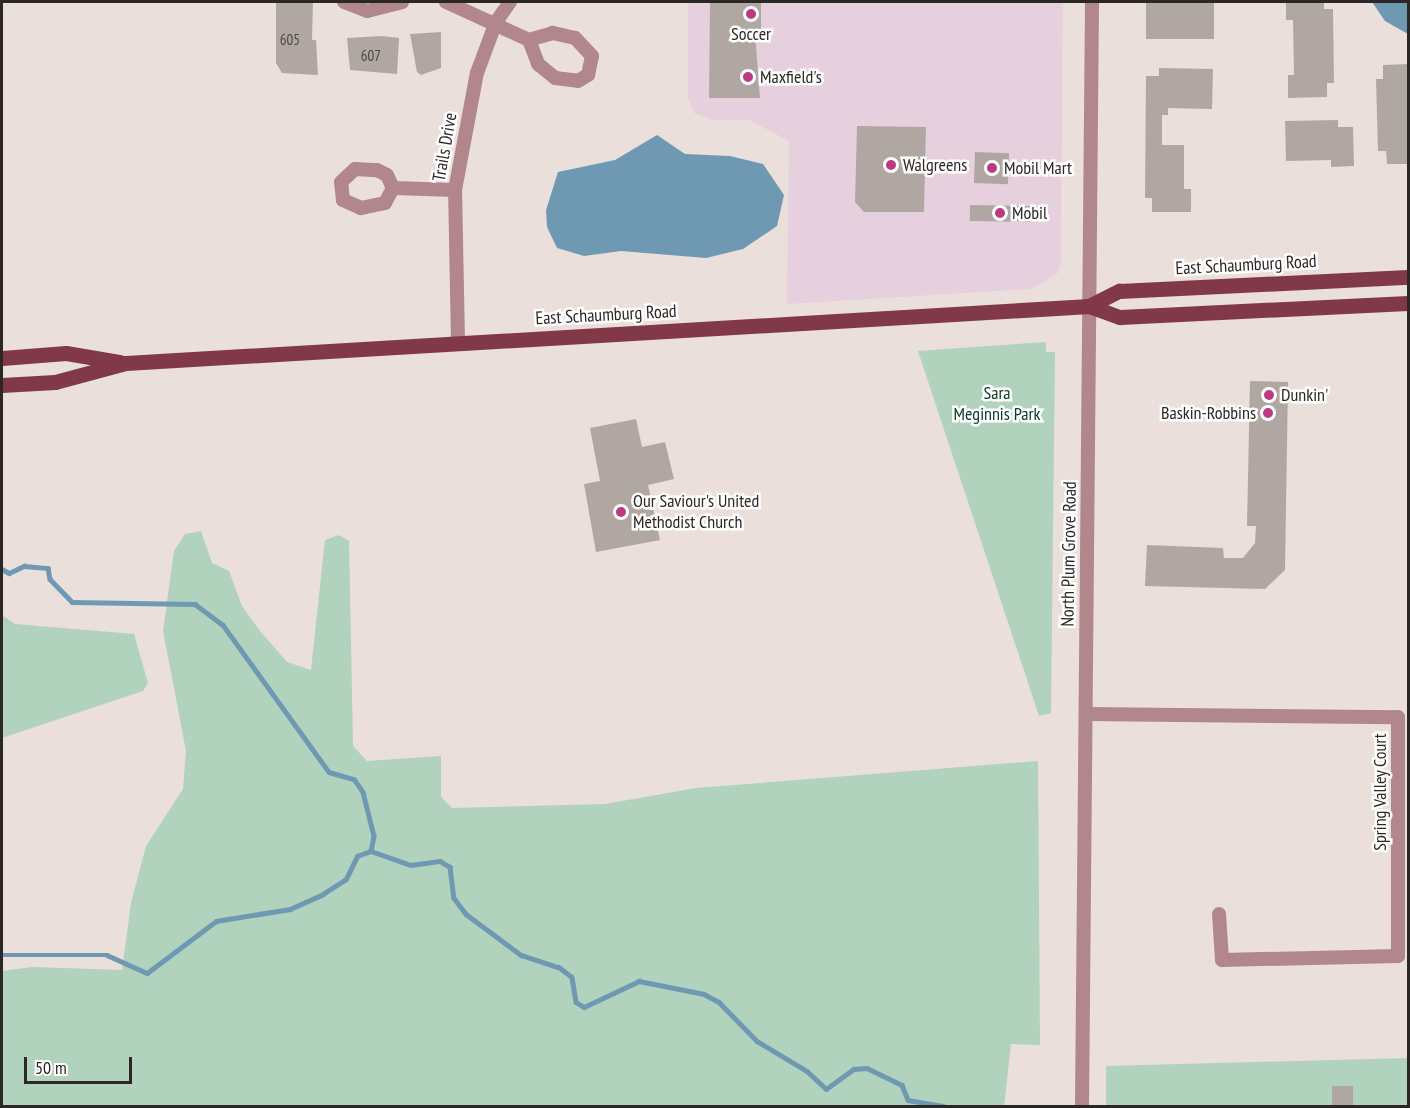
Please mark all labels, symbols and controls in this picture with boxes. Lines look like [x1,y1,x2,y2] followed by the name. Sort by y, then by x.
[744,7,758,21] marker: Soccer
[731,23,771,45] place label: Soccer
[280,31,300,49] house number: 605
[361,47,381,65] house number: 607
[760,66,822,88] place label: Maxfield's
[741,70,755,84] marker: Maxfield's
[428,111,462,183] street label: Trails Drive
[903,154,967,176] place label: Walgreens
[1004,157,1072,179] place label: Mobil Mart
[884,158,898,172] marker: Walgreens
[985,161,999,175] marker: Mobil Mart
[1012,202,1047,224] place label: Mobil
[993,206,1007,220] marker: Mobil
[1175,251,1317,279] street label: East Schaumburg Road
[535,301,677,329] street label: East Schaumburg Road
[954,383,1040,426] park label: Sara Meginnis Park
[1281,384,1328,406] place label: Dunkin'
[1262,388,1276,402] marker: Dunkin'
[1161,402,1256,424] place label: Baskin-Robbins
[1261,406,1275,420] marker: Baskin-Robbins
[1057,481,1081,627] street label: North Plum Grove Road
[633,491,759,534] place label: Our Saviour's United Methodist Church
[614,505,628,519] marker: Our Saviour's United Methodist Church
[1369,733,1391,851] street label: Spring Valley Court
[27,1045,135,1083] scale bar
[35,1056,67,1079] text: 50 m

